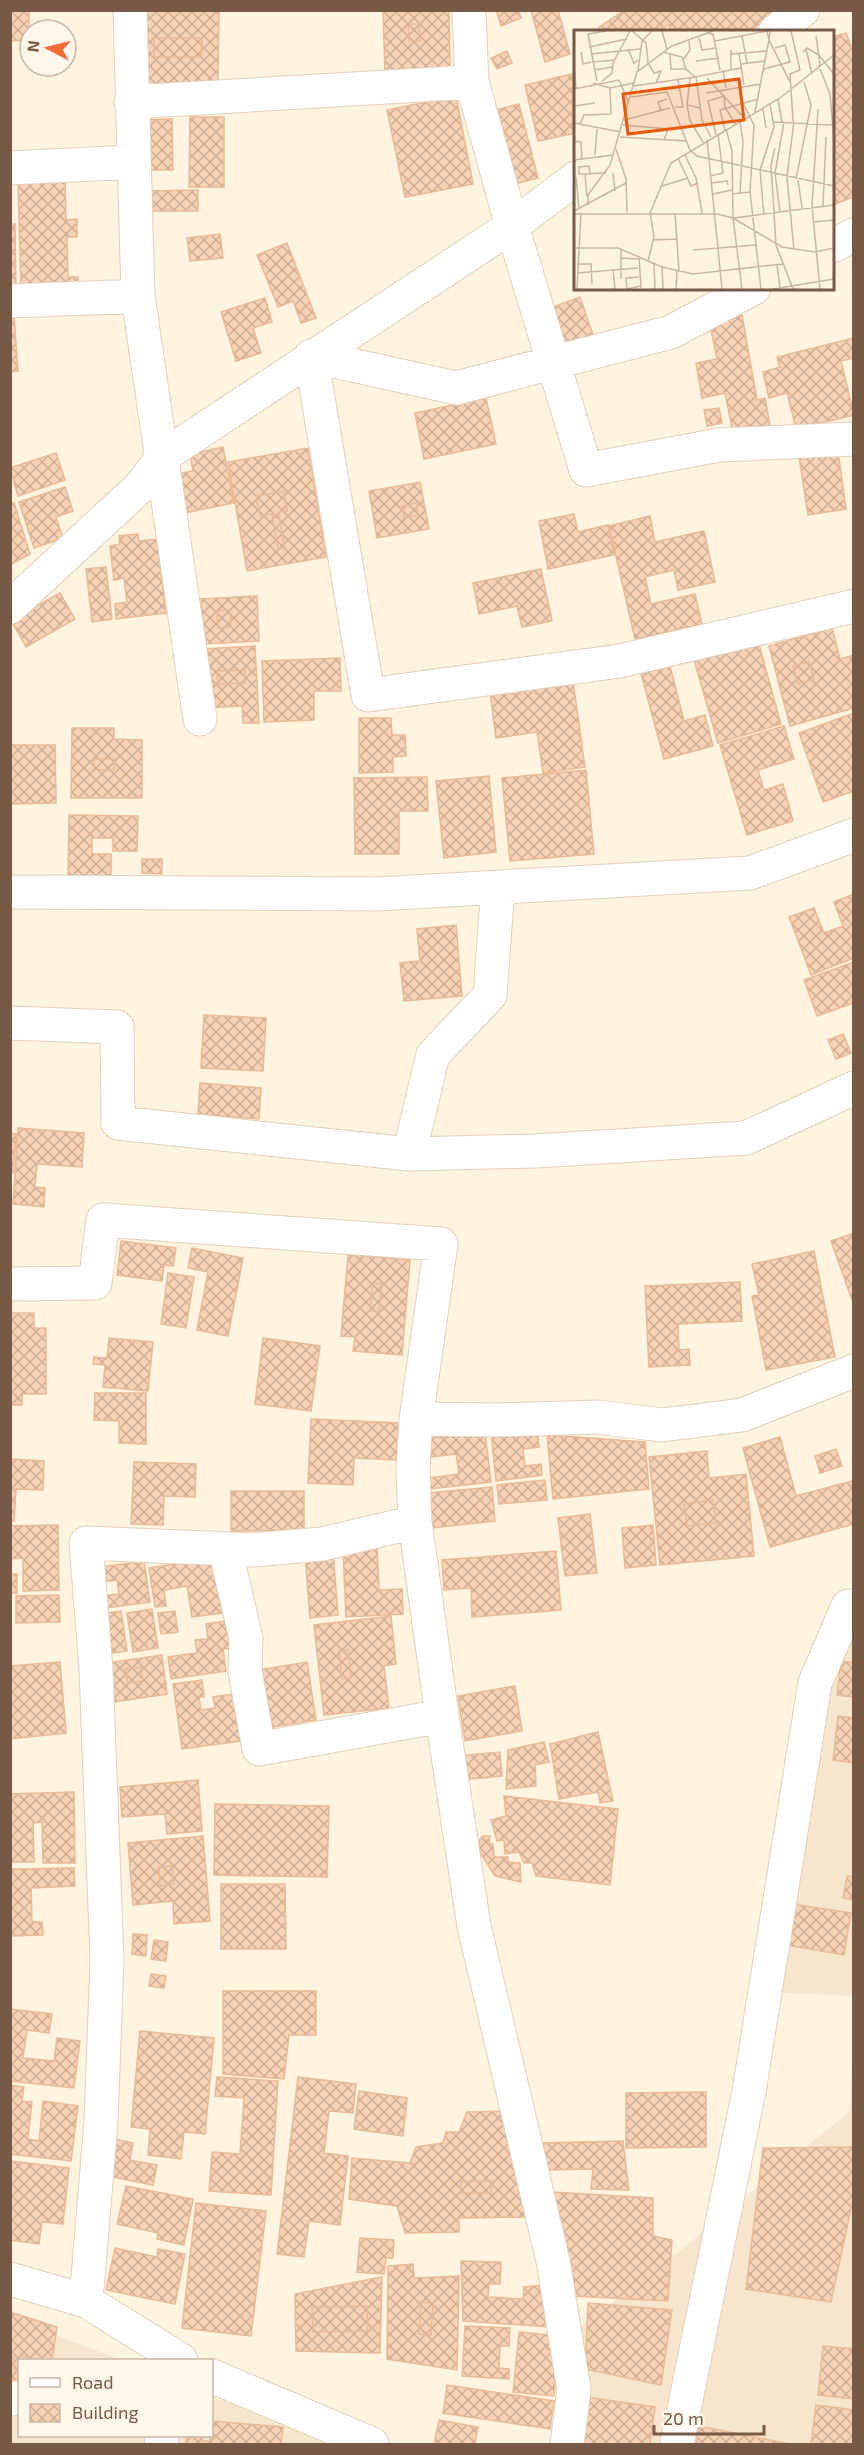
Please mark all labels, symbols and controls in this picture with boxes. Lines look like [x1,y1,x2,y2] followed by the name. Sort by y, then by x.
[18,18,78,78] north arrow
[574,30,834,290] inset map
[22,39,43,53] text: N
[18,2359,213,2437] legend
[72,2371,113,2393] text: Road
[654,2398,764,2436] scale bar
[72,2401,139,2423] text: Building
[663,2407,704,2429] text: 20 m

